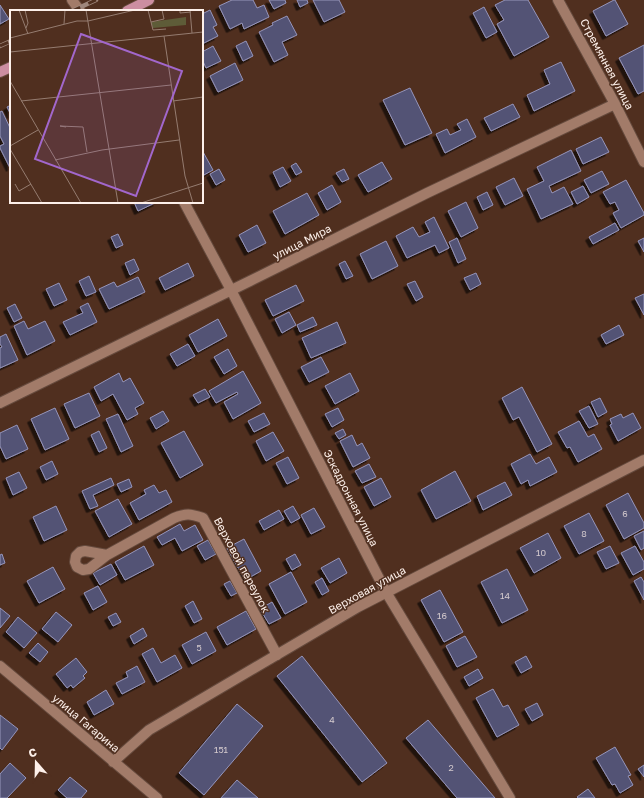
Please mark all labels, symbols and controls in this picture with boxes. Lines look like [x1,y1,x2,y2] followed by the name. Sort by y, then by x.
[10,10,203,203] inset map
[578,16,637,111] street label: Стремянная улица
[270,221,333,262] street label: улица Мира
[321,447,381,548] street label: Эскадронная улица
[622,508,628,519] house number: 6
[212,515,273,615] street label: Верховой переулок
[581,528,587,539] house number: 8
[536,547,546,558] house number: 10
[326,563,408,616] street label: Верховая улица
[500,590,510,601] house number: 14
[437,610,447,621] house number: 16
[196,642,202,653] house number: 5
[50,691,123,755] street label: улица Гагарина
[329,714,335,725] house number: 4
[16,742,56,782] north arrow
[214,744,229,755] house number: 151
[27,745,38,760] text: С
[448,762,454,773] house number: 2

